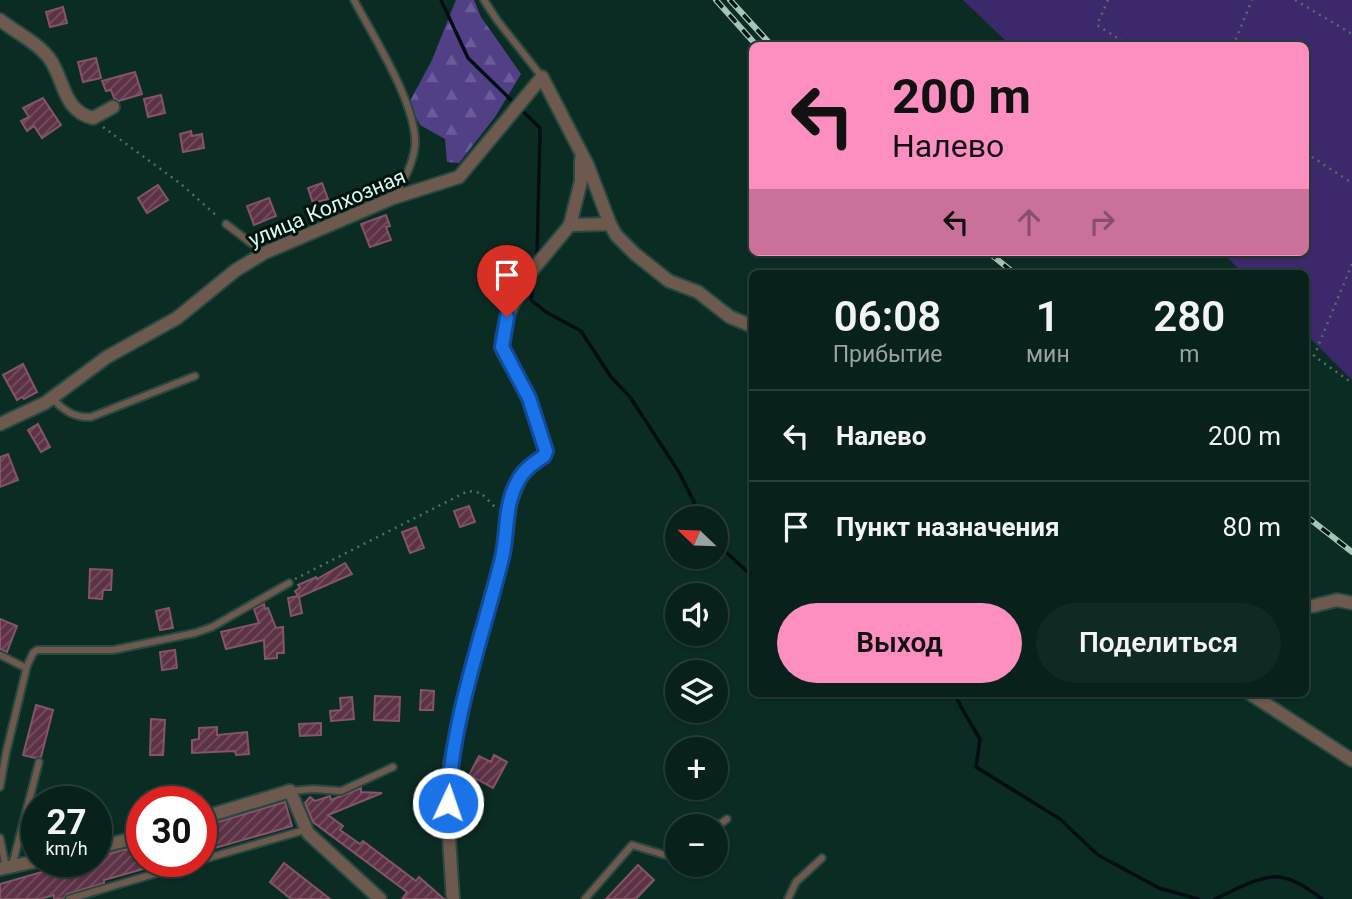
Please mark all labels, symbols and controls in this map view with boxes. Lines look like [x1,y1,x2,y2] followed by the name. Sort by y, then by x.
[892,68,1031,125] text: 200 m
[777,70,868,161] icon: left
[892,127,1004,165] text: Налево
[245,164,409,252] street label: улица Колхозная
[937,203,975,241] icon: left
[1010,203,1048,241] icon: ahead
[1083,203,1121,241] icon: right
[477,245,537,317] pin
[488,256,526,294] icon: arrive
[834,292,941,341] text: 06:08
[1036,292,1060,341] text: 1
[1153,292,1225,341] text: 280
[833,341,942,368] text: Прибытие
[1026,341,1070,368] text: мин
[1179,341,1199,368] text: m
[777,417,815,455] icon: left
[836,421,926,451] text: Налево
[1208,421,1281,451] text: 200 m
[665,506,728,569] north arrow
[665,506,728,877] map controls
[777,508,815,546] icon: arrive
[836,512,1060,542] text: Пункт назначения
[1223,512,1281,542] text: 80 m
[665,583,728,646] button: sound
[777,603,1022,683] button: Выход
[1036,603,1281,683] button: Поделиться
[665,660,728,723] button: layers
[665,737,728,800] button: +
[411,766,485,840] position arrow
[126,786,217,877] speed limit sign: 30
[46,802,87,843] text: 27
[665,814,728,877] button: −
[45,838,88,859] text: km/h

